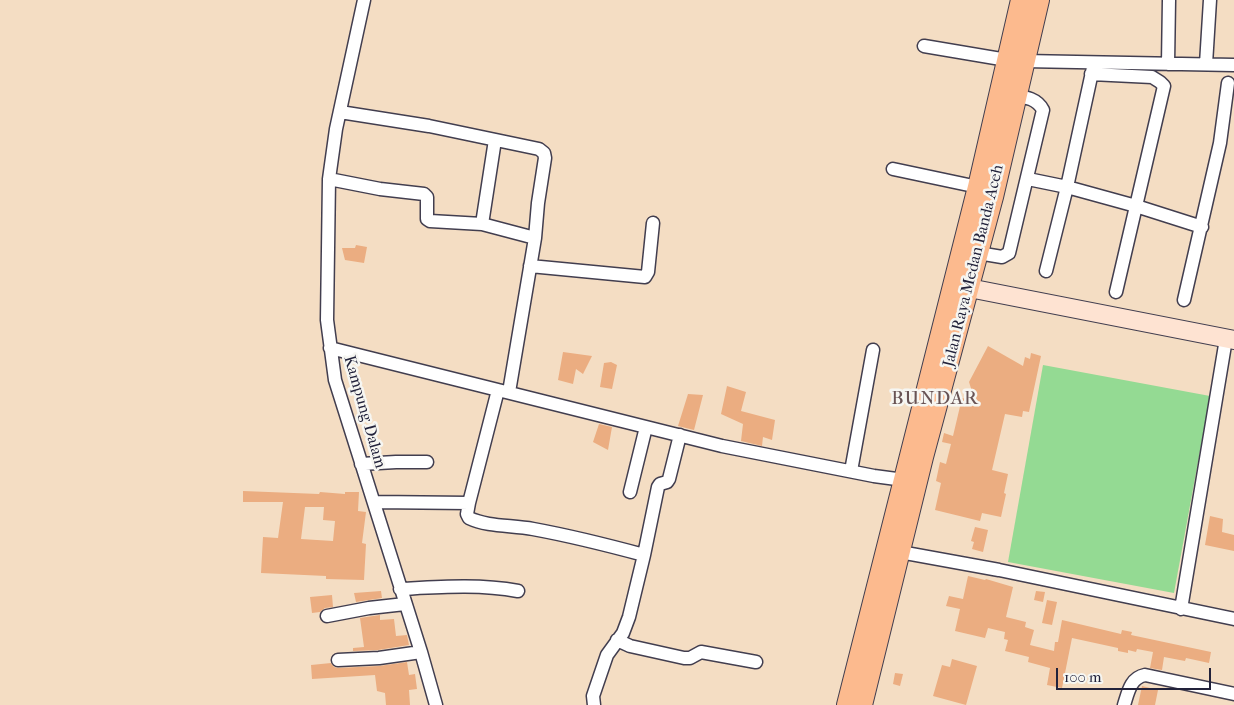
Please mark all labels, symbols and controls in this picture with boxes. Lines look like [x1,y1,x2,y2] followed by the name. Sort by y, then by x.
[940,163,1008,369] street label: Jalan Raya Medan Banda Aceh
[339,354,389,470] street label: Kampung Dalam
[890,388,980,410] district label: BUNDAR
[1059,658,1214,690] scale bar
[1064,668,1102,686] text: 100 m

